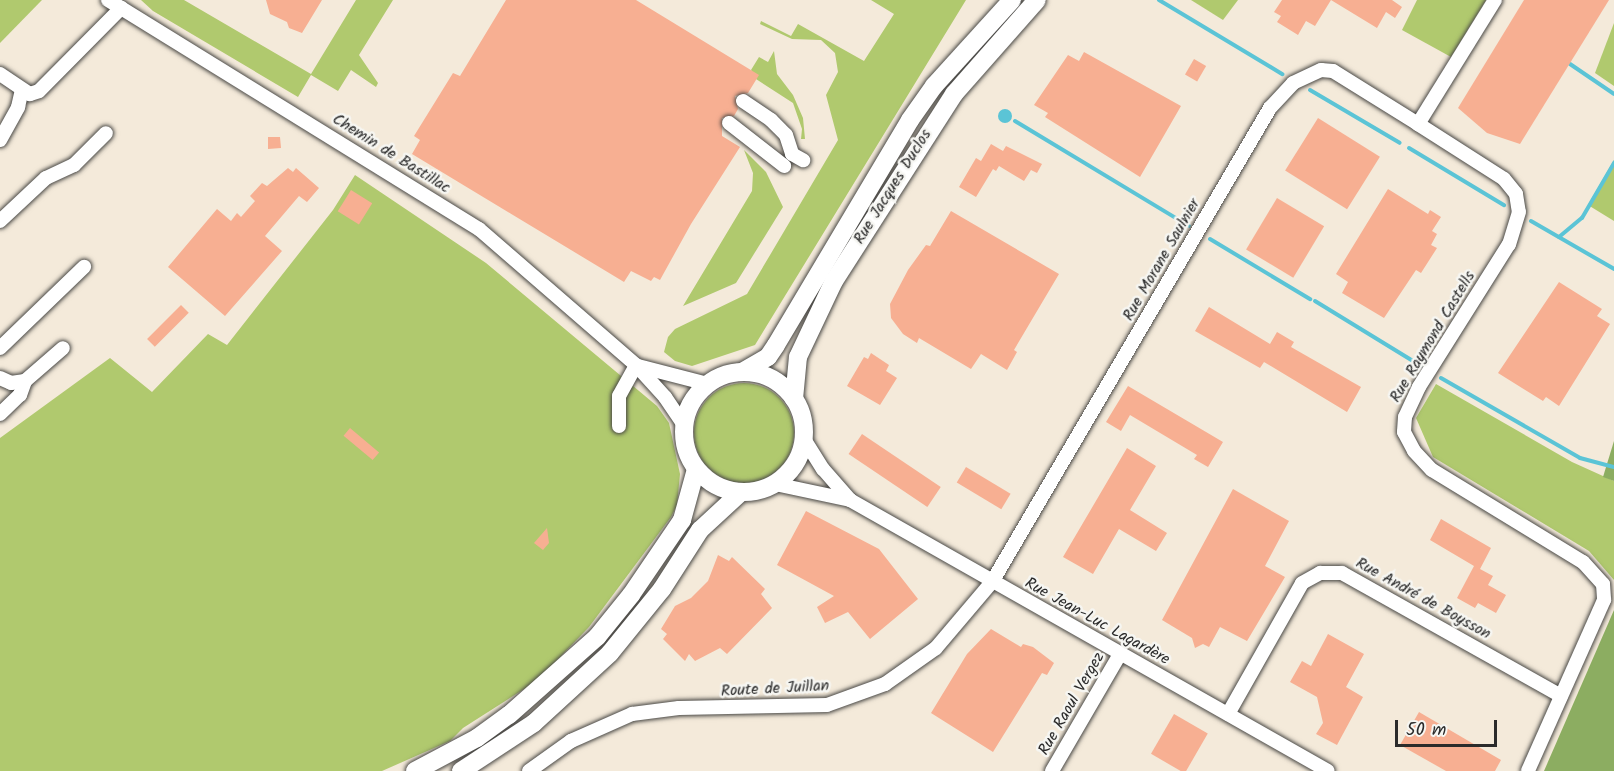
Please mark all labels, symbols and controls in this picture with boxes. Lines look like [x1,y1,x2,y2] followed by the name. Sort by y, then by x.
[328,110,454,198] street label: Chemin de Bastillac
[850,126,936,248] street label: Rue Jacques Duclos
[1119,195,1205,325] street label: Rue Morane Saulnier
[1386,268,1480,406] street label: Rue Raymond Castells
[1352,554,1494,644] street label: Rue André de Boysson
[1021,574,1173,670] street label: Rue Jean-Luc Lagardère
[1035,649,1109,759] street label: Rue Raoul Vergez
[720,677,830,701] street label: Route de Juillan
[1398,708,1500,746] scale bar
[1406,716,1446,745] text: 50 m

